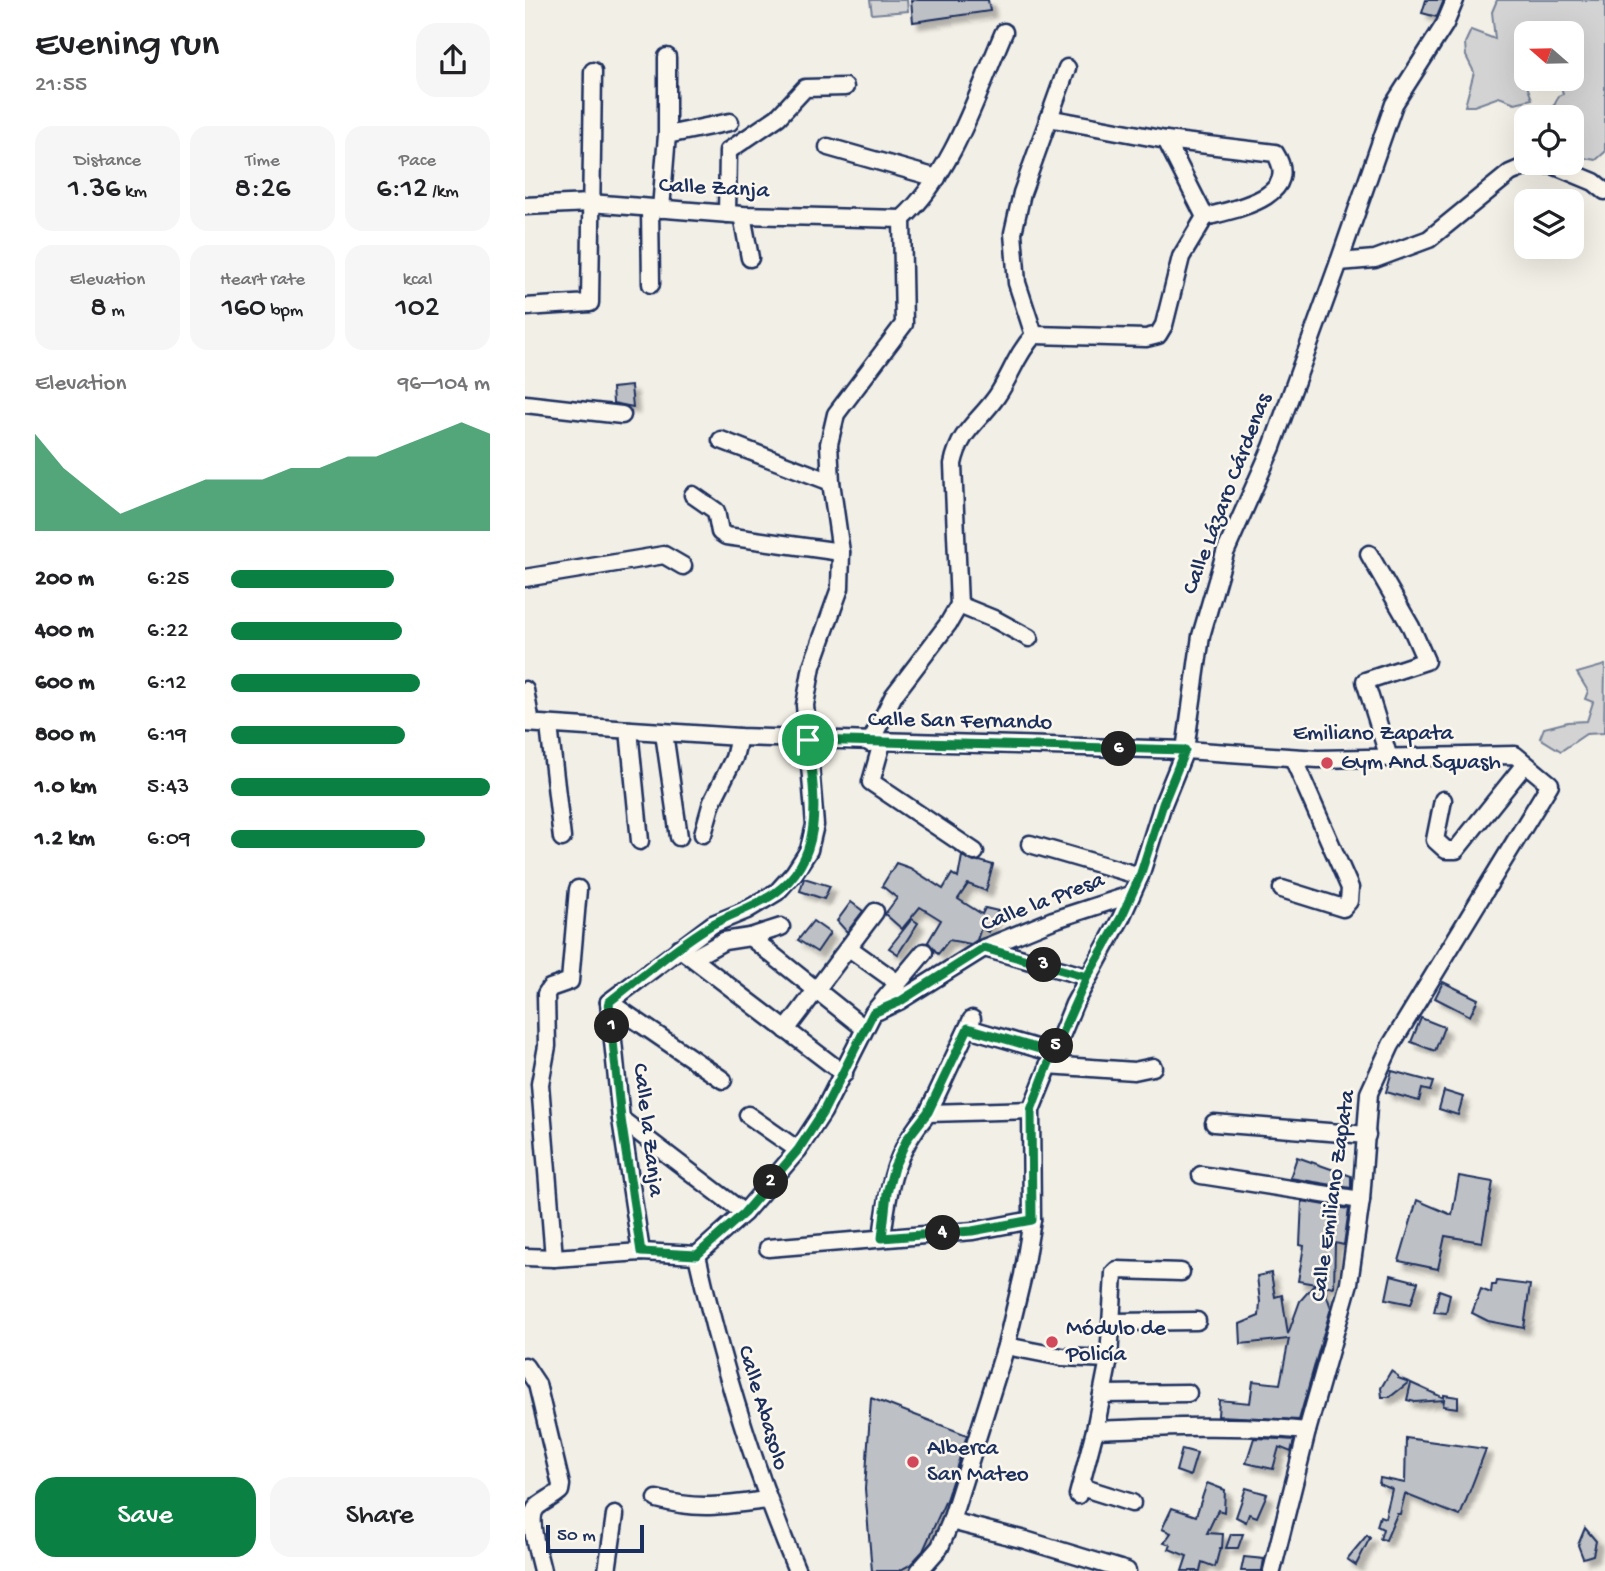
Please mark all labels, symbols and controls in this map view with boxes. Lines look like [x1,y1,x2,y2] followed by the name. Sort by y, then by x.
[1514,21,1584,91] north arrow
[1514,21,1584,259] map controls
[416,23,490,97] button: share
[35,24,219,68] text: Evening run
[35,72,87,99] text: 21:55
[1514,105,1584,175] button: locate
[74,150,141,173] text: Distance
[245,150,280,173] text: Time
[399,150,436,173] text: Pace
[68,173,120,208] text: 1.36
[235,173,290,208] text: 8:26
[376,173,428,208] text: 6:12
[658,173,771,205] street label: Calle Zanja
[120,181,147,204] text: km
[428,181,459,204] text: /km
[1514,189,1584,259] button: layers
[70,269,145,292] text: Elevation
[220,269,305,292] text: Heart rate
[403,269,432,292] text: kcal
[90,292,107,327] text: 8
[222,292,266,327] text: 160
[396,292,439,327] text: 102
[107,300,125,323] text: m
[266,300,303,323] text: bpm
[35,371,126,398] text: Elevation
[398,371,490,398] text: 96–104 m
[1177,389,1279,598] street label: Calle Lázaro Cárdenas
[35,566,94,593] text: 200 m
[147,566,189,593] text: 6:25
[35,618,94,645] text: 400 m
[147,618,188,645] text: 6:22
[35,670,95,697] text: 600 m
[147,670,186,697] text: 6:12
[868,707,1052,737] street label: Calle San Fernando
[778,710,838,770] pin
[789,721,827,759] icon: arrive
[1293,721,1455,748] street label: Emiliano Zapata
[35,722,96,749] text: 800 m
[147,722,187,749] text: 6:19
[1101,732,1137,766] pin: 6
[1114,737,1123,760] text: 6
[1341,750,1501,777] place label: Gym And Squash
[1319,755,1335,771] marker: Gym And Squash
[35,774,97,801] text: 1.0 km
[147,774,189,801] text: 5:43
[35,826,95,853] text: 1.2 km
[147,826,190,853] text: 6:09
[978,867,1110,939] street label: Calle la Presa
[1027,948,1061,982] pin: 3
[1039,953,1048,976] text: 3
[595,1009,629,1044] pin: 1
[608,1014,615,1037] text: 1
[1039,1028,1073,1064] pin: 5
[1051,1034,1061,1057] text: 5
[625,1062,669,1199] street label: Calle la Zanja
[1306,1087,1362,1304] street label: Calle Emiliano Zapata
[754,1164,789,1200] pin: 2
[766,1170,775,1193] text: 2
[925,1216,961,1250] pin: 4
[938,1221,947,1244] text: 4
[1065,1316,1167,1369] place label: Módulo de Policía
[1044,1334,1060,1350] marker: Módulo de Policía
[730,1343,794,1473] street label: Calle Abasolo
[927,1436,1029,1489] place label: Alberca San Mateo
[905,1454,921,1470] marker: Alberca San Mateo
[35,1477,256,1557] button: Save
[270,1477,490,1557] button: Share
[546,1522,644,1554] scale bar
[557,1525,596,1548] text: 50 m

